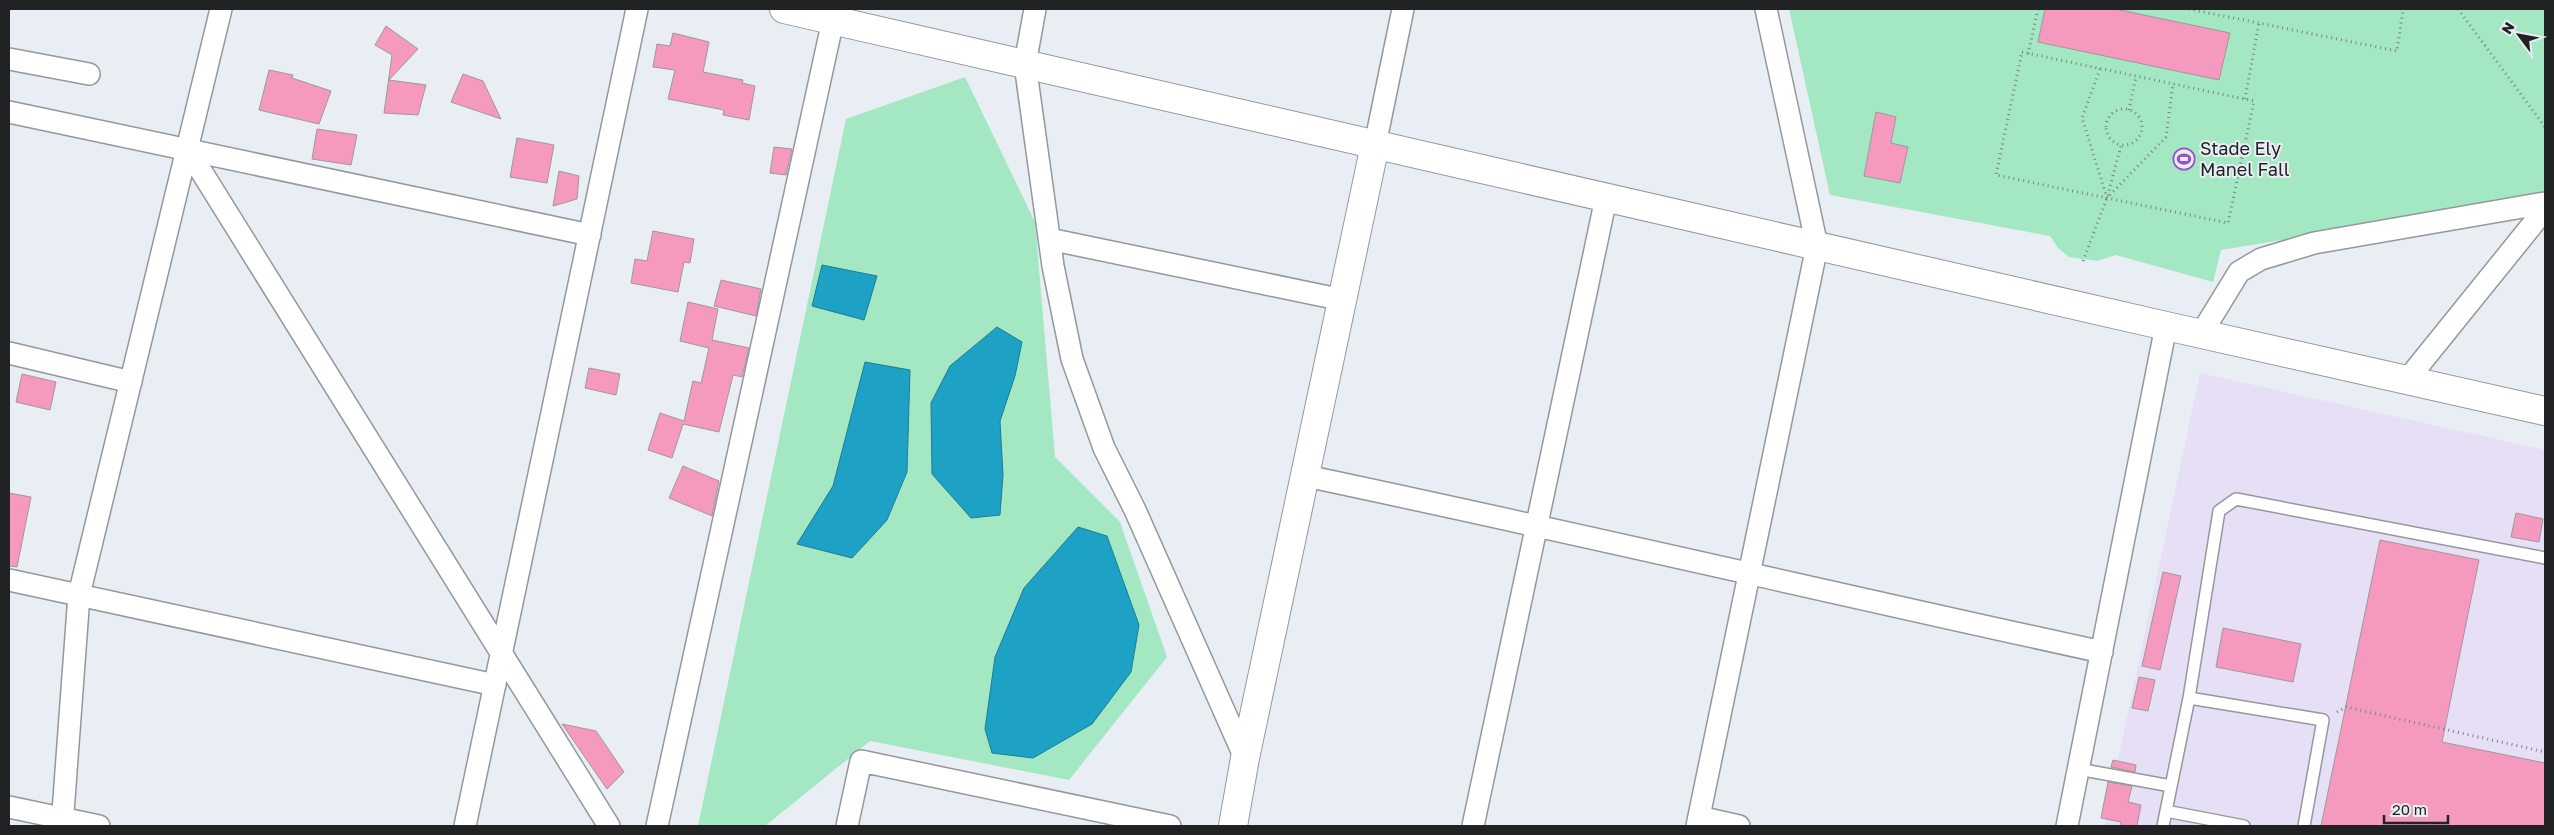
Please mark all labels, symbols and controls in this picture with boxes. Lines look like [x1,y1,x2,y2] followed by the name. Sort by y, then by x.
[2494,10,2544,60] north arrow
[2498,19,2518,37] text: N
[2200,137,2290,180] place label: Stade Ely Manel Fall
[2172,147,2196,171] sports icon: Stade Ely Manel Fall
[2384,792,2448,824] scale bar
[2392,800,2427,818] text: 20 m

